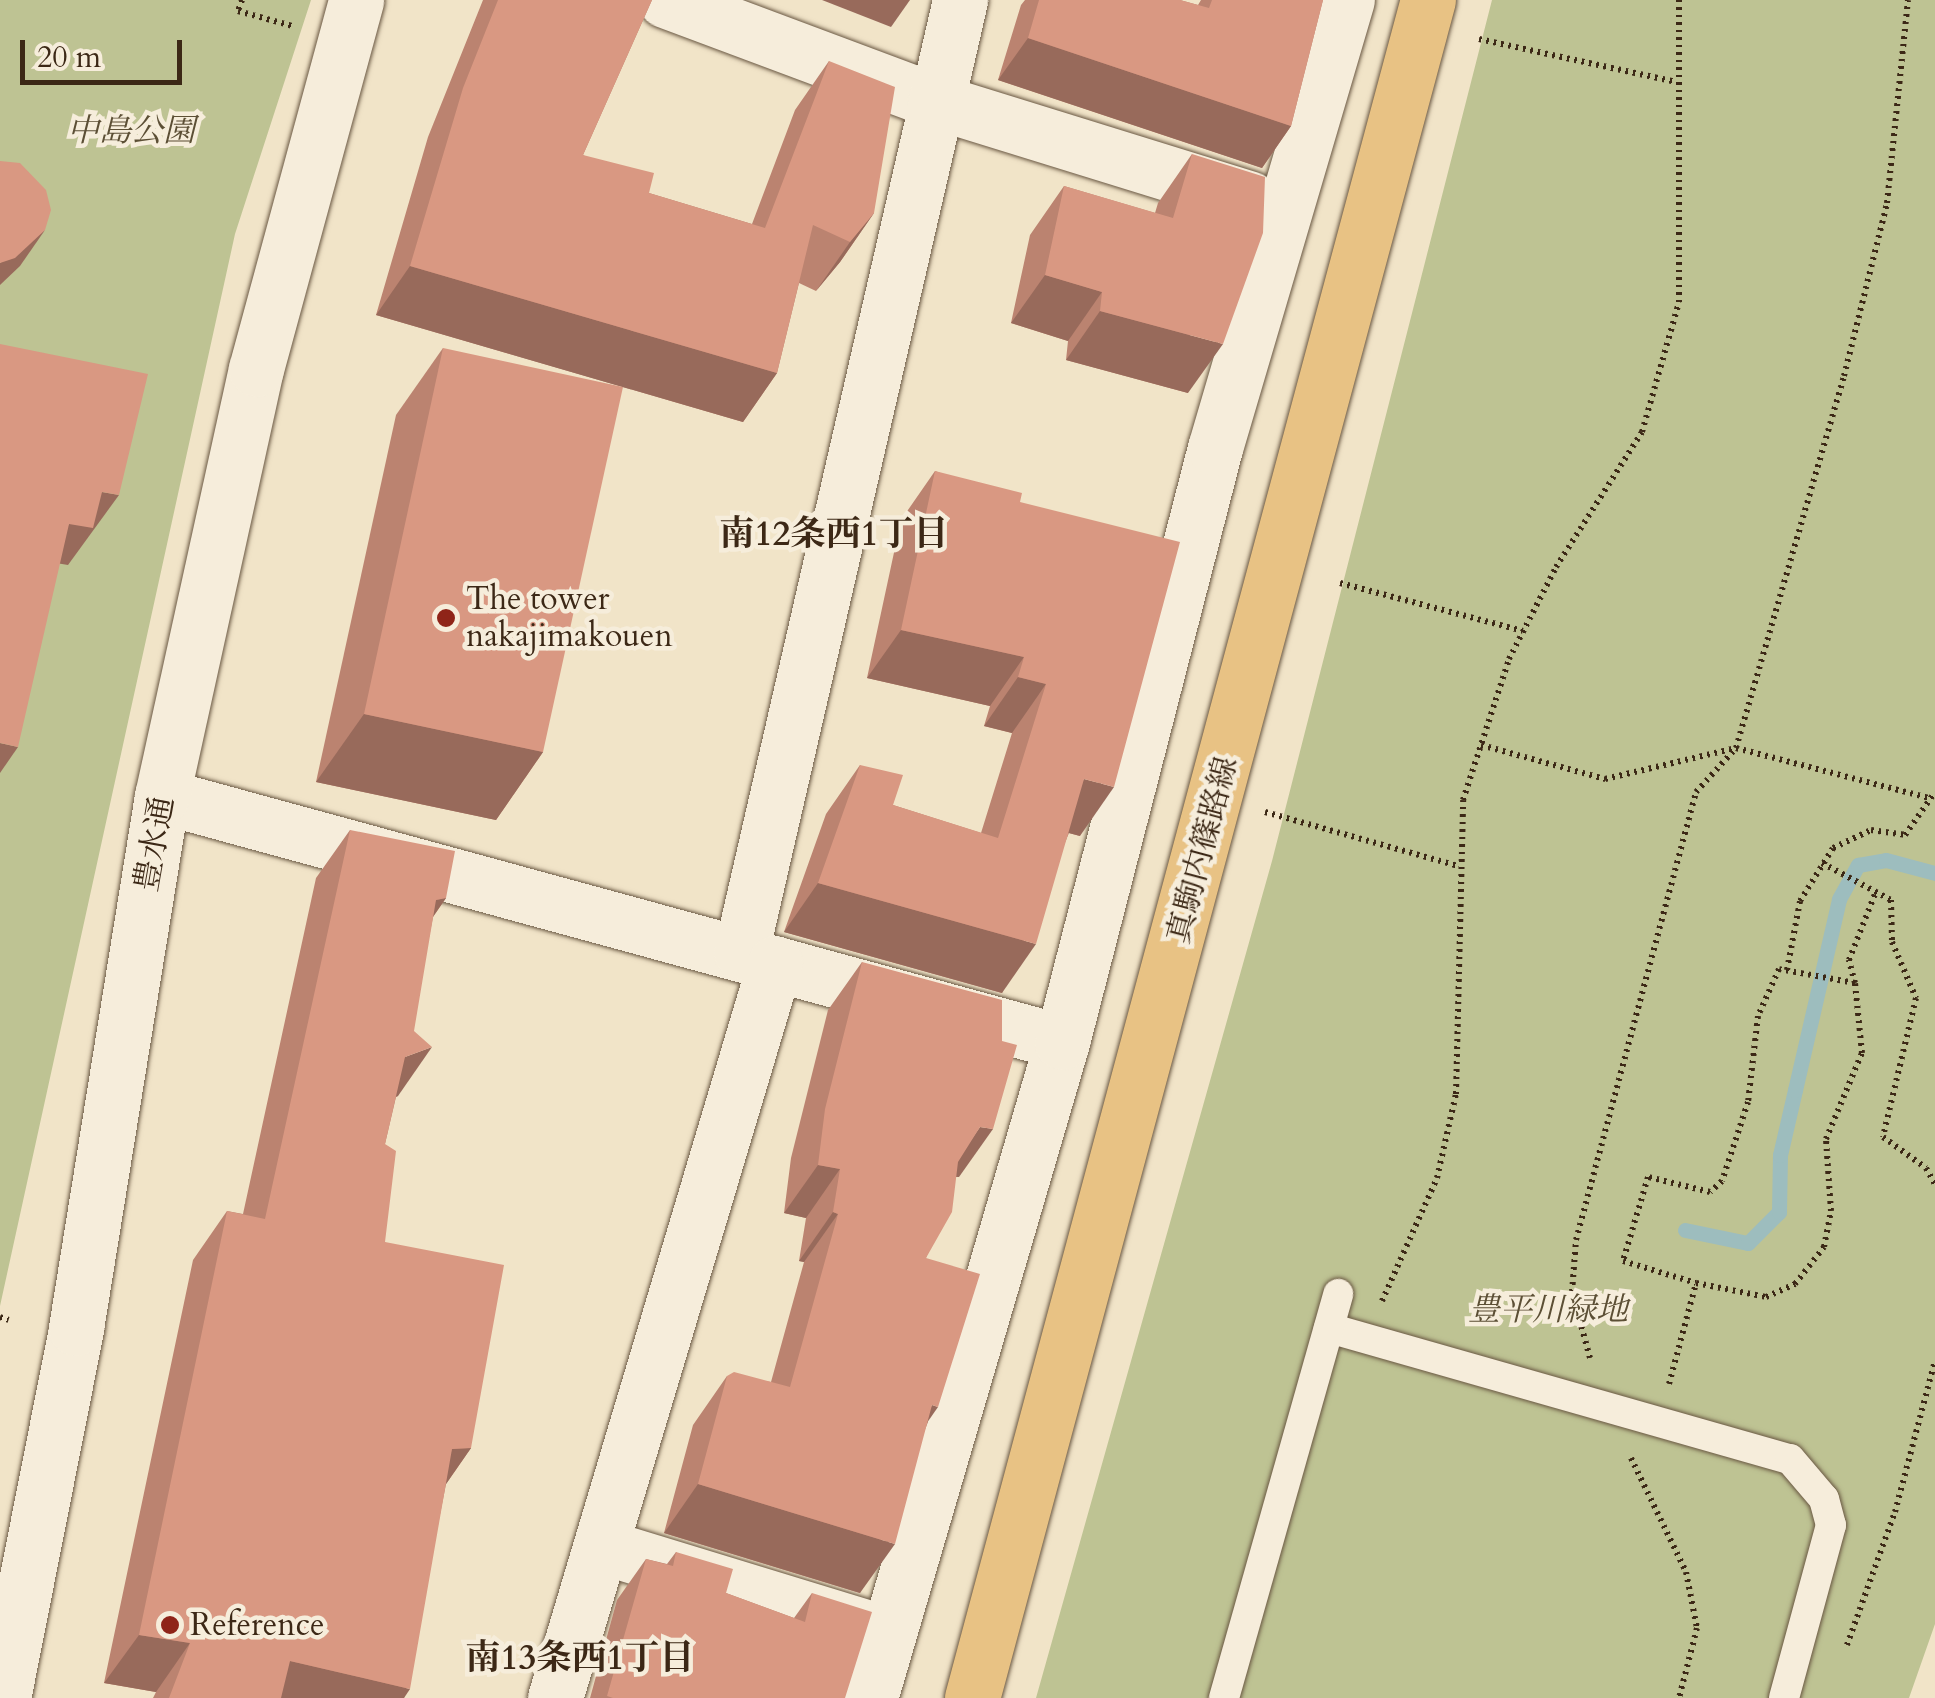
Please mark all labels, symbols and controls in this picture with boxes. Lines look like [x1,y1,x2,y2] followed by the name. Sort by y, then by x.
[25,20,188,82] scale bar
[37,37,101,78] text: 20 m
[67,112,195,150] park label: 中島公園
[720,513,948,555] district label: 南12条西1丁目
[466,581,673,656] place label: The tower nakajimakouen
[435,607,457,629] marker: The tower nakajimakouen
[1160,752,1246,948] street label: 真駒内篠路線
[128,793,182,895] street label: 豊水通
[1468,1291,1628,1329] park label: 豊平川緑地
[190,1606,324,1644] place label: Reference
[159,1614,181,1636] marker: Reference
[466,1637,694,1679] district label: 南13条西1丁目

